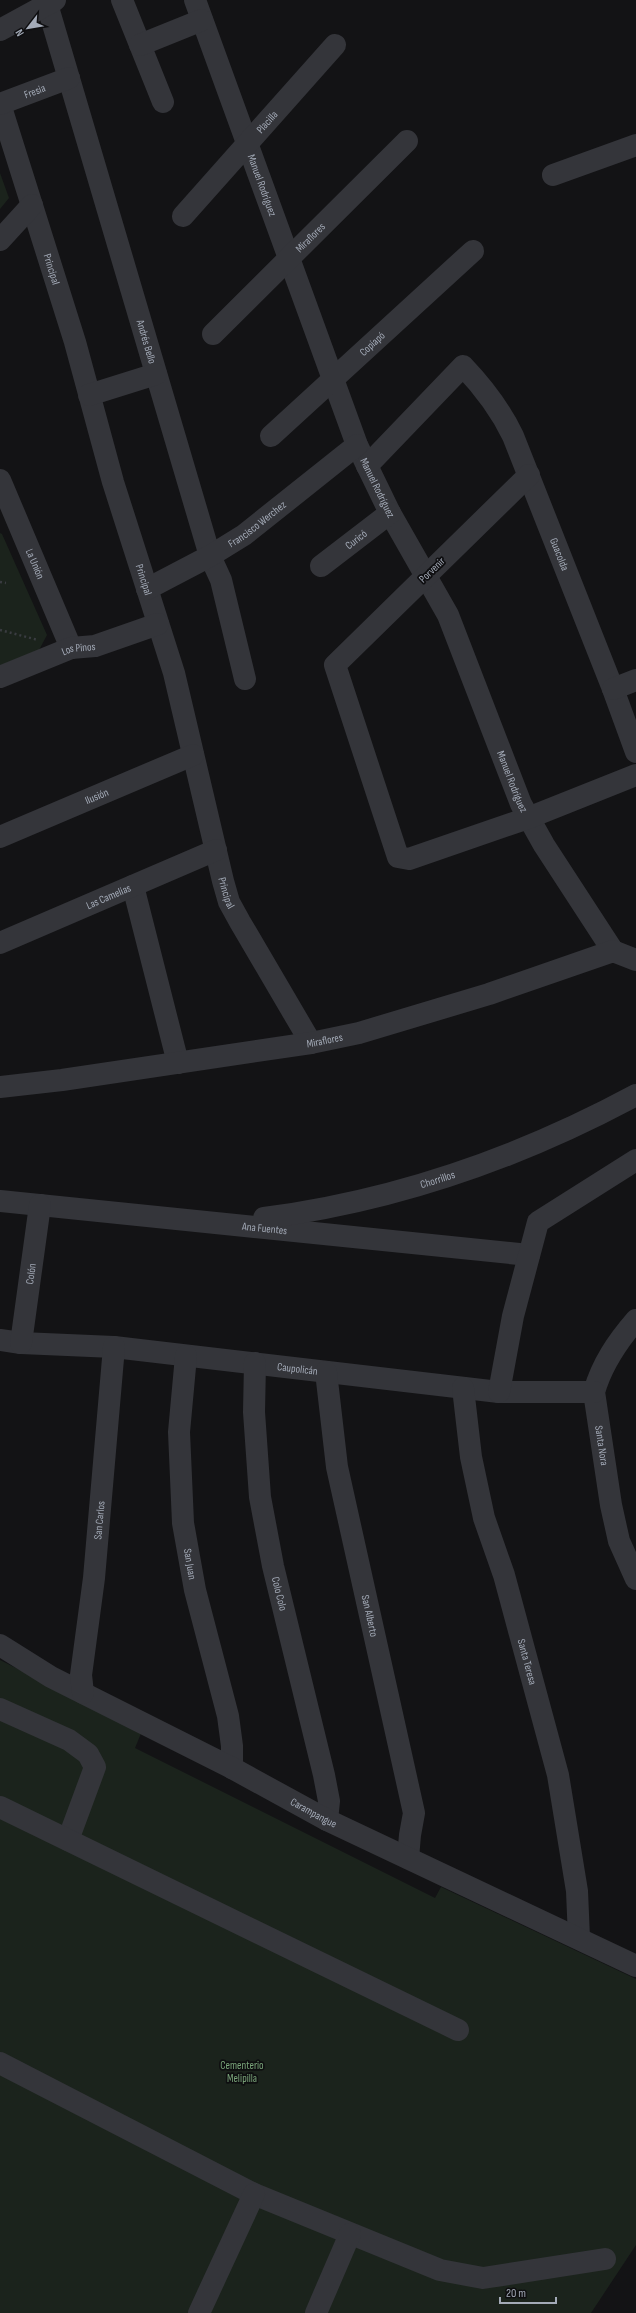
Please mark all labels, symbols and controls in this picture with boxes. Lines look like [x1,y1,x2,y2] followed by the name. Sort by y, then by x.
[8,8,48,48] north arrow
[13,27,27,39] text: N
[22,81,47,101] street label: Fresia
[253,108,280,136] street label: Placilla
[245,152,280,218] street label: Manuel Rodríguez
[293,220,328,255] street label: Miraflores
[41,252,63,286] street label: Principal
[134,317,159,366] street label: Andrés Bello
[357,328,388,358] street label: Copiapó
[358,456,398,520] street label: Manuel Rodríguez
[226,498,288,550] street label: Francisco Werchez
[342,526,370,552] street label: Curicó
[547,536,572,572] street label: Guacolda
[23,547,48,581] street label: La Unión
[416,555,448,585] street label: Porvenir
[133,562,155,597] street label: Principal
[59,639,96,658] street label: Los Pinos
[495,749,531,815] street label: Manuel Rodríguez
[83,785,111,807] street label: Ilusión
[216,876,238,911] street label: Principal
[84,881,133,912] street label: Las Camelias
[306,1030,344,1050] street label: Miraflores
[419,1168,457,1191] street label: Chorrillos
[240,1219,288,1237] street label: Ana Fuentes
[23,1262,38,1285] street label: Colón
[276,1360,319,1377] street label: Caupolicán
[593,1424,611,1466] street label: Santa Nora
[91,1500,107,1540] street label: San Carlos
[181,1547,200,1581] street label: San Juan
[269,1575,290,1613] street label: Colo Colo
[359,1594,381,1638] street label: San Alberto
[515,1637,540,1686] street label: Santa Teresa
[288,1795,339,1830] street label: Carampangue
[220,2059,264,2085] park label: Cementerio Melipilla
[500,2279,556,2305] scale bar
[506,2286,526,2301] text: 20 m

